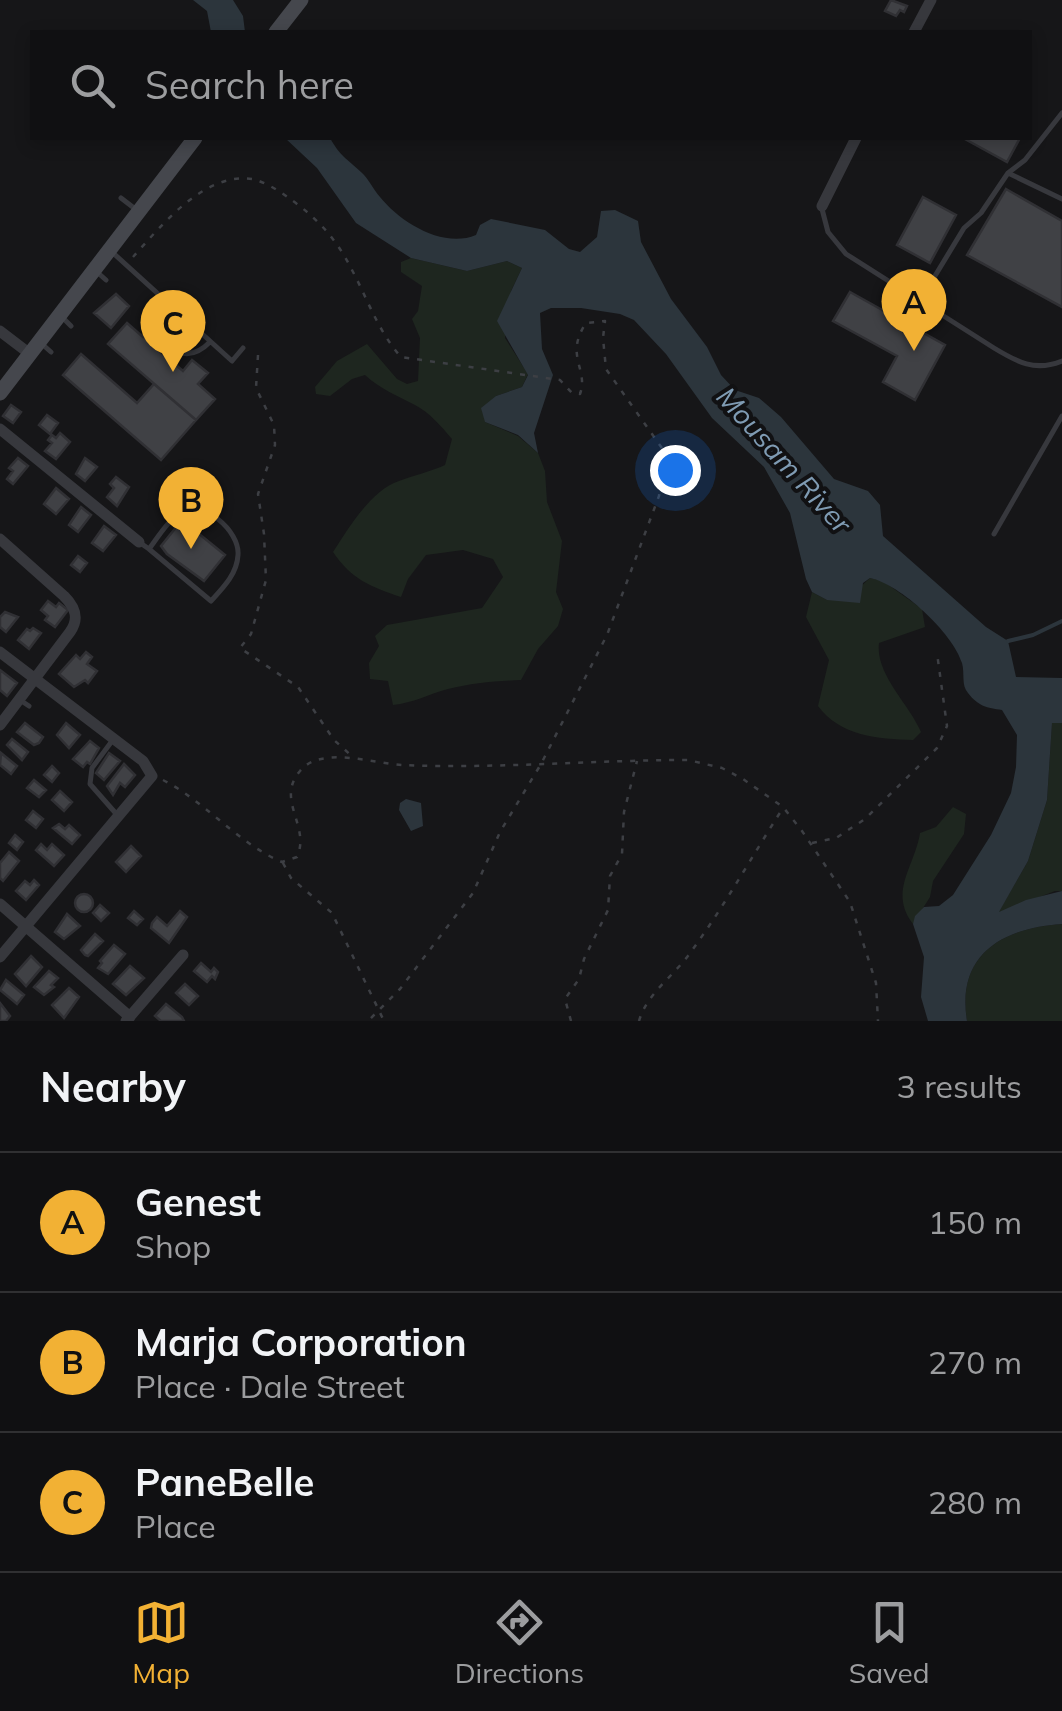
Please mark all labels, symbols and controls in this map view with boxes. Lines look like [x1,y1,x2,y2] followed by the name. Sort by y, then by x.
[30,30,1032,140] search box
[65,58,120,113] icon: search
[145,61,354,109] text: Search here
[882,268,946,351] pin: A
[140,290,206,372] pin: C
[710,379,860,541] water label: Mousam River
[650,445,701,496] your location
[158,466,224,549] pin: B
[40,1060,186,1113] text: Nearby
[897,1066,1022,1106] text: 3 results
[135,1178,261,1226] text: Genest
[60,1202,85,1242] text: A
[928,1202,1022,1242] text: 150 m
[135,1226,211,1266] text: Shop
[135,1318,467,1366] text: Marja Corporation
[61,1342,84,1382] text: B
[928,1342,1022,1382] text: 270 m
[135,1366,405,1406] text: Place · Dale Street
[135,1458,314,1506] text: PaneBelle
[62,1482,83,1522] text: C
[928,1482,1022,1522] text: 280 m
[135,1506,216,1546] text: Place
[132,1595,190,1690] tab: Map
[455,1595,584,1690] tab: Directions
[849,1595,930,1690] tab: Saved

